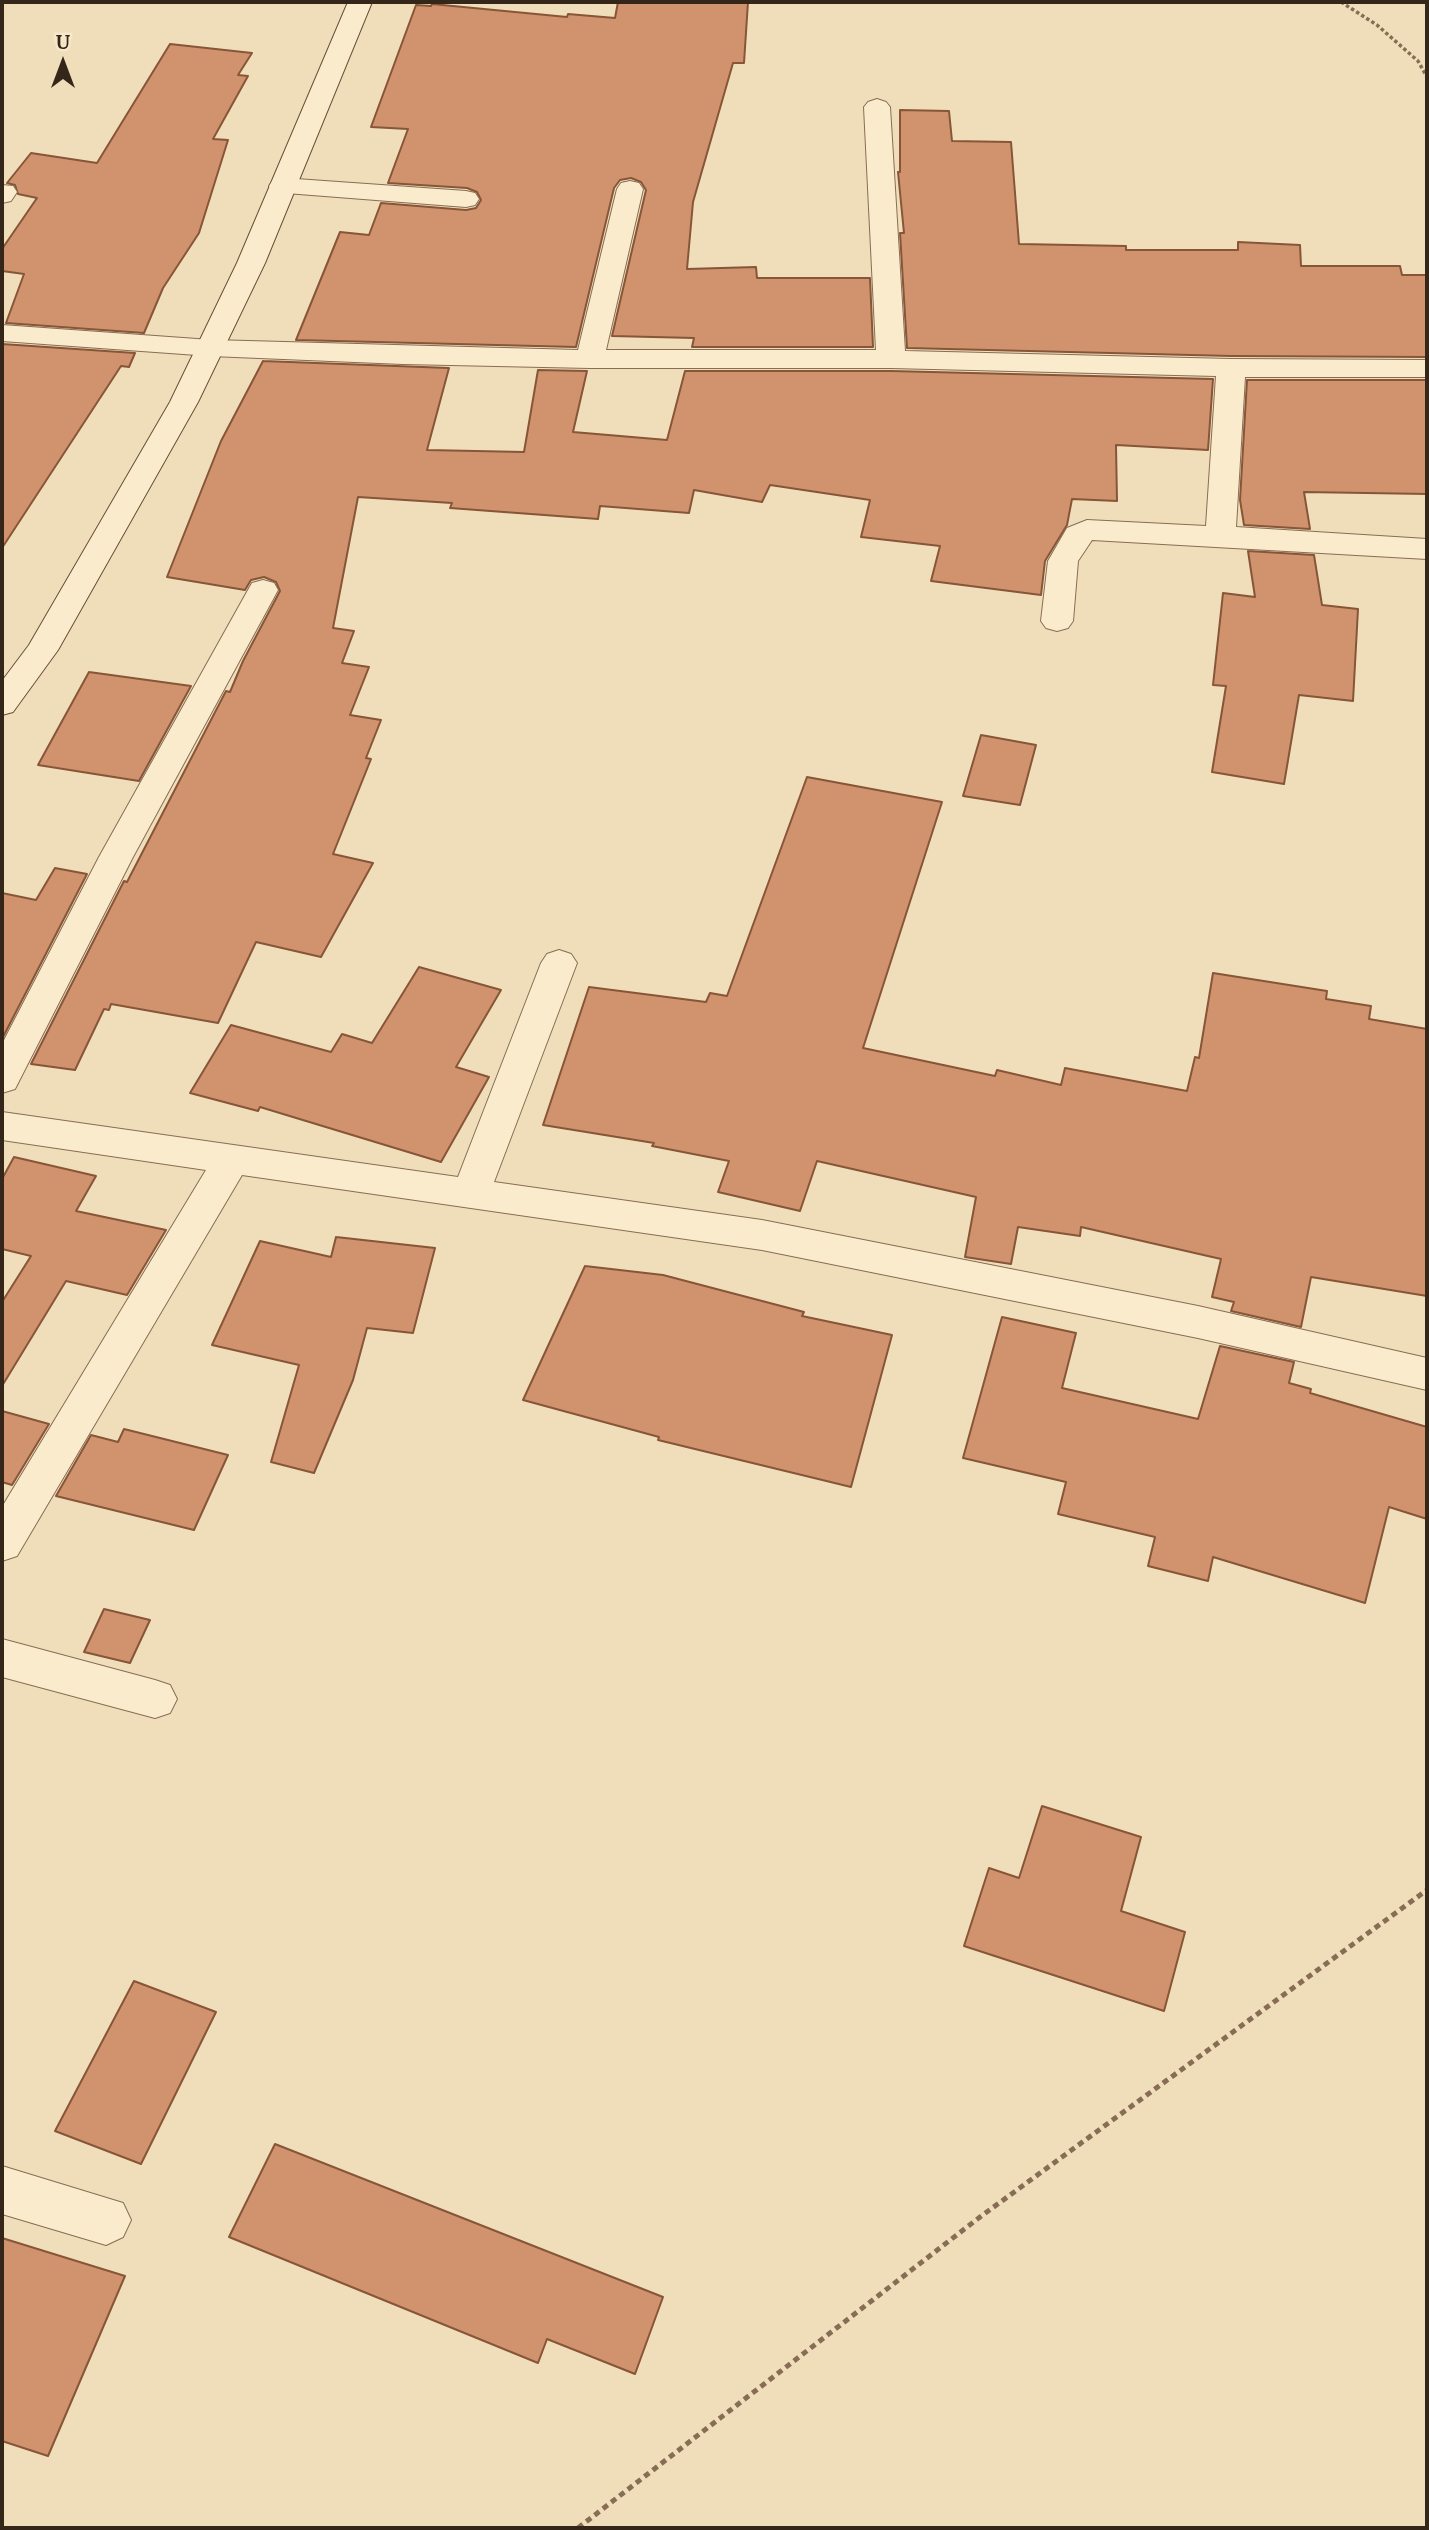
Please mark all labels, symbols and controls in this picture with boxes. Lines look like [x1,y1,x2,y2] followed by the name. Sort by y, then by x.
[28,28,98,98] north arrow
[56,30,70,54] text: U

